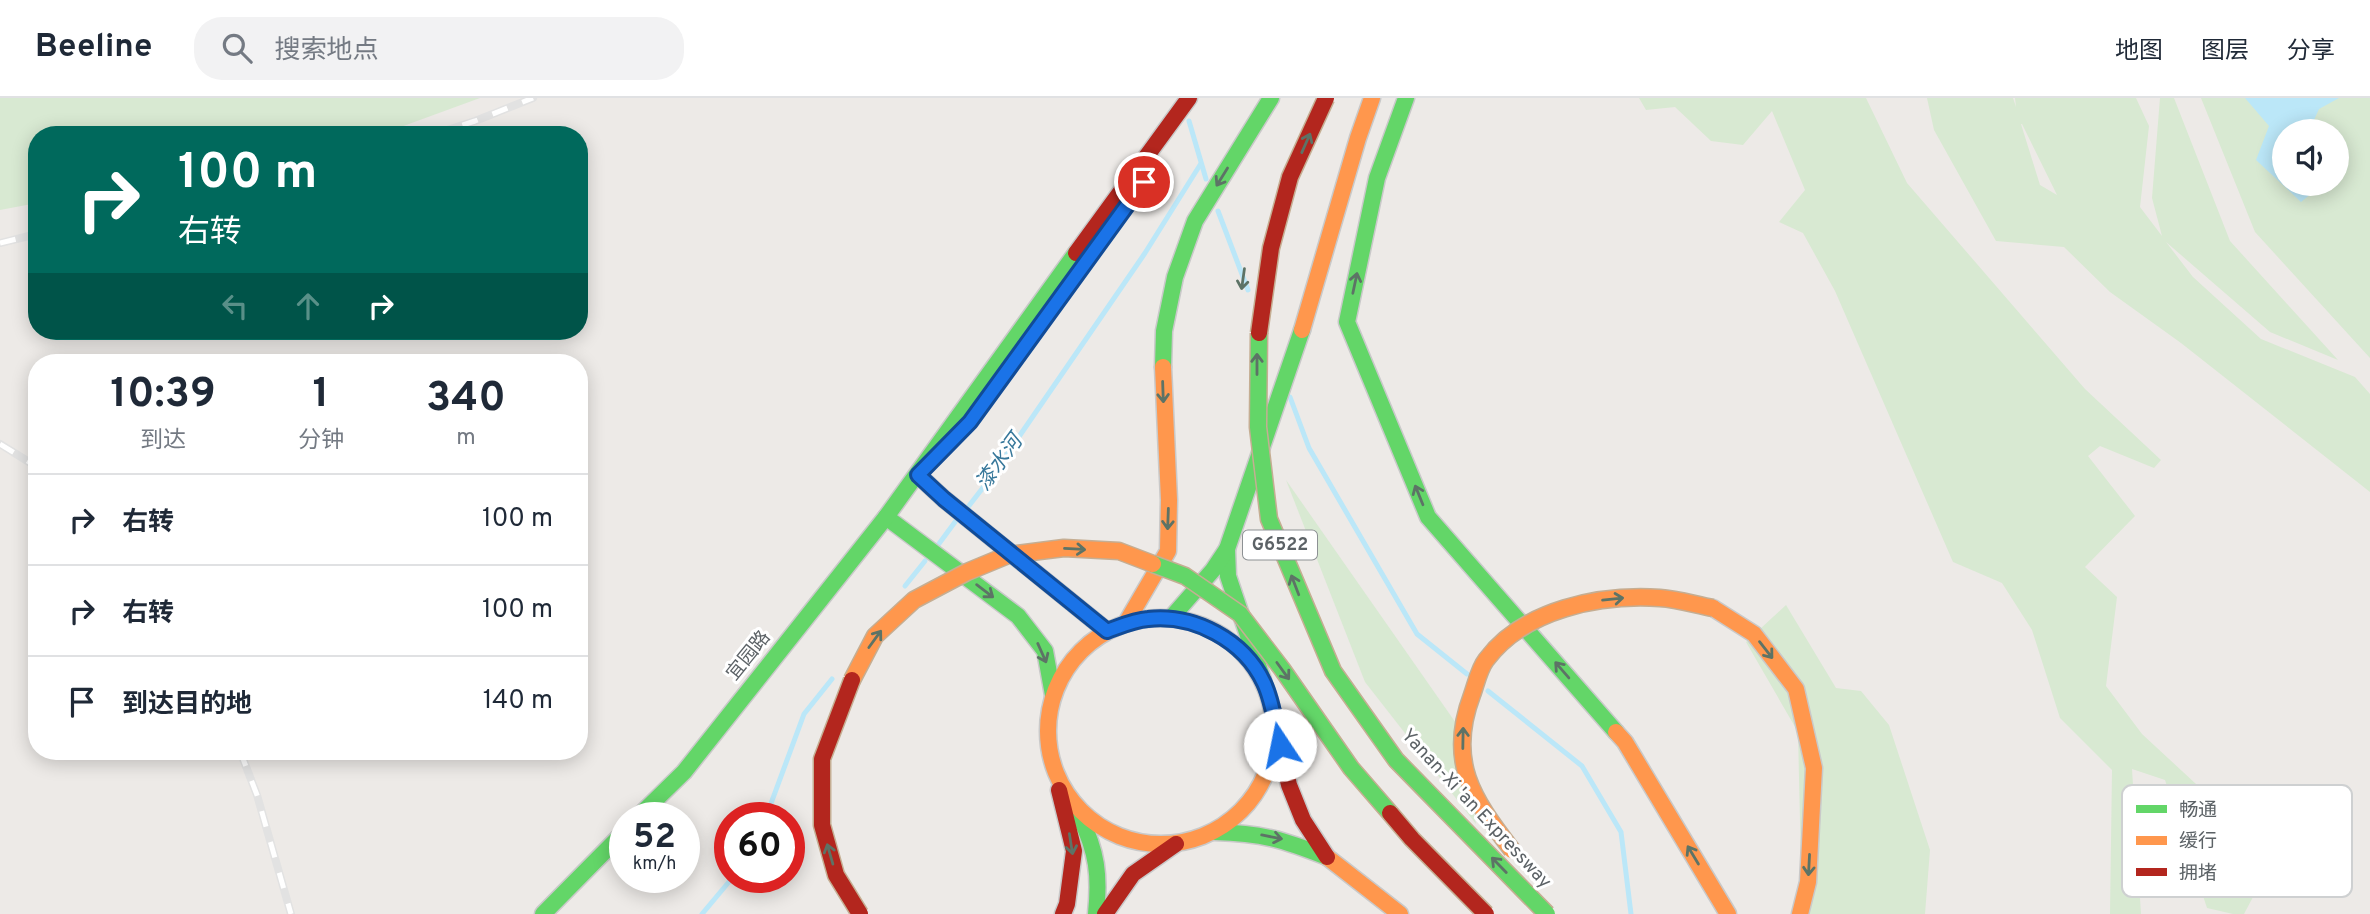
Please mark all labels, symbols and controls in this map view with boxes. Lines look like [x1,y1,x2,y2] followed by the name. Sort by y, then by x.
[194,17,684,80] search box
[35,27,152,69] text: Beeline
[218,29,256,67] icon: search
[274,35,378,68] text: 搜索地点
[2115,37,2163,67] text: 地图
[2201,37,2249,67] text: 图层
[2287,37,2335,67] text: 分享
[2272,119,2349,196] map controls
[2272,119,2349,196] button: sound
[1300,133,1313,154] one-way arrow
[178,144,317,206] text: 100 m
[1114,152,1174,212] pin
[63,154,154,245] icon: right
[1125,163,1163,201] icon: arrive
[1215,166,1229,186] one-way arrow
[178,214,242,254] text: 右转
[1237,267,1250,290] one-way arrow
[1349,272,1363,295] one-way arrow
[216,287,254,325] icon: left
[289,287,327,325] icon: ahead
[362,287,400,325] icon: right
[1250,352,1264,375] one-way arrow
[110,369,216,422] text: 10:39
[312,369,329,422] text: 1
[426,373,506,426] text: 340
[1156,380,1169,403] one-way arrow
[456,424,476,453] text: m
[971,426,1032,496] water label: 漆水河
[140,427,186,456] text: 到达
[298,427,344,456] text: 分钟
[1411,485,1424,507] one-way arrow
[63,501,101,539] icon: right
[482,503,553,536] text: 100 m
[122,507,174,540] text: 右转
[1162,507,1175,530] one-way arrow
[1243,530,1317,560] road number: G6522
[1064,542,1087,555] one-way arrow
[1288,575,1301,597] one-way arrow
[976,584,994,599] one-way arrow
[63,592,101,630] icon: right
[1601,592,1624,605] one-way arrow
[482,594,553,627] text: 100 m
[122,598,174,631] text: 右转
[722,626,776,686] street label: 宜园路
[868,630,882,649] one-way arrow
[1759,640,1774,658] one-way arrow
[1037,641,1050,663] one-way arrow
[1275,661,1290,680] one-way arrow
[1554,662,1570,680] one-way arrow
[63,683,101,721] icon: arrive
[483,685,553,718] text: 140 m
[122,689,252,722] text: 到达目的地
[1243,708,1317,782] position arrow
[1396,724,1556,894] street label: Yanan-Xi 'an Expressway
[1456,726,1470,749] one-way arrow
[2122,785,2352,897] legend
[2179,799,2217,823] text: 畅通
[714,802,805,893] speed limit sign: 60
[633,816,676,860] text: 52
[2179,830,2217,854] text: 缓行
[1261,831,1283,845] one-way arrow
[1065,832,1078,855] one-way arrow
[823,843,836,865] one-way arrow
[1686,846,1700,866] one-way arrow
[633,853,676,876] text: km/h
[1803,853,1816,876] one-way arrow
[1491,857,1508,874] one-way arrow
[2179,862,2217,886] text: 拥堵

